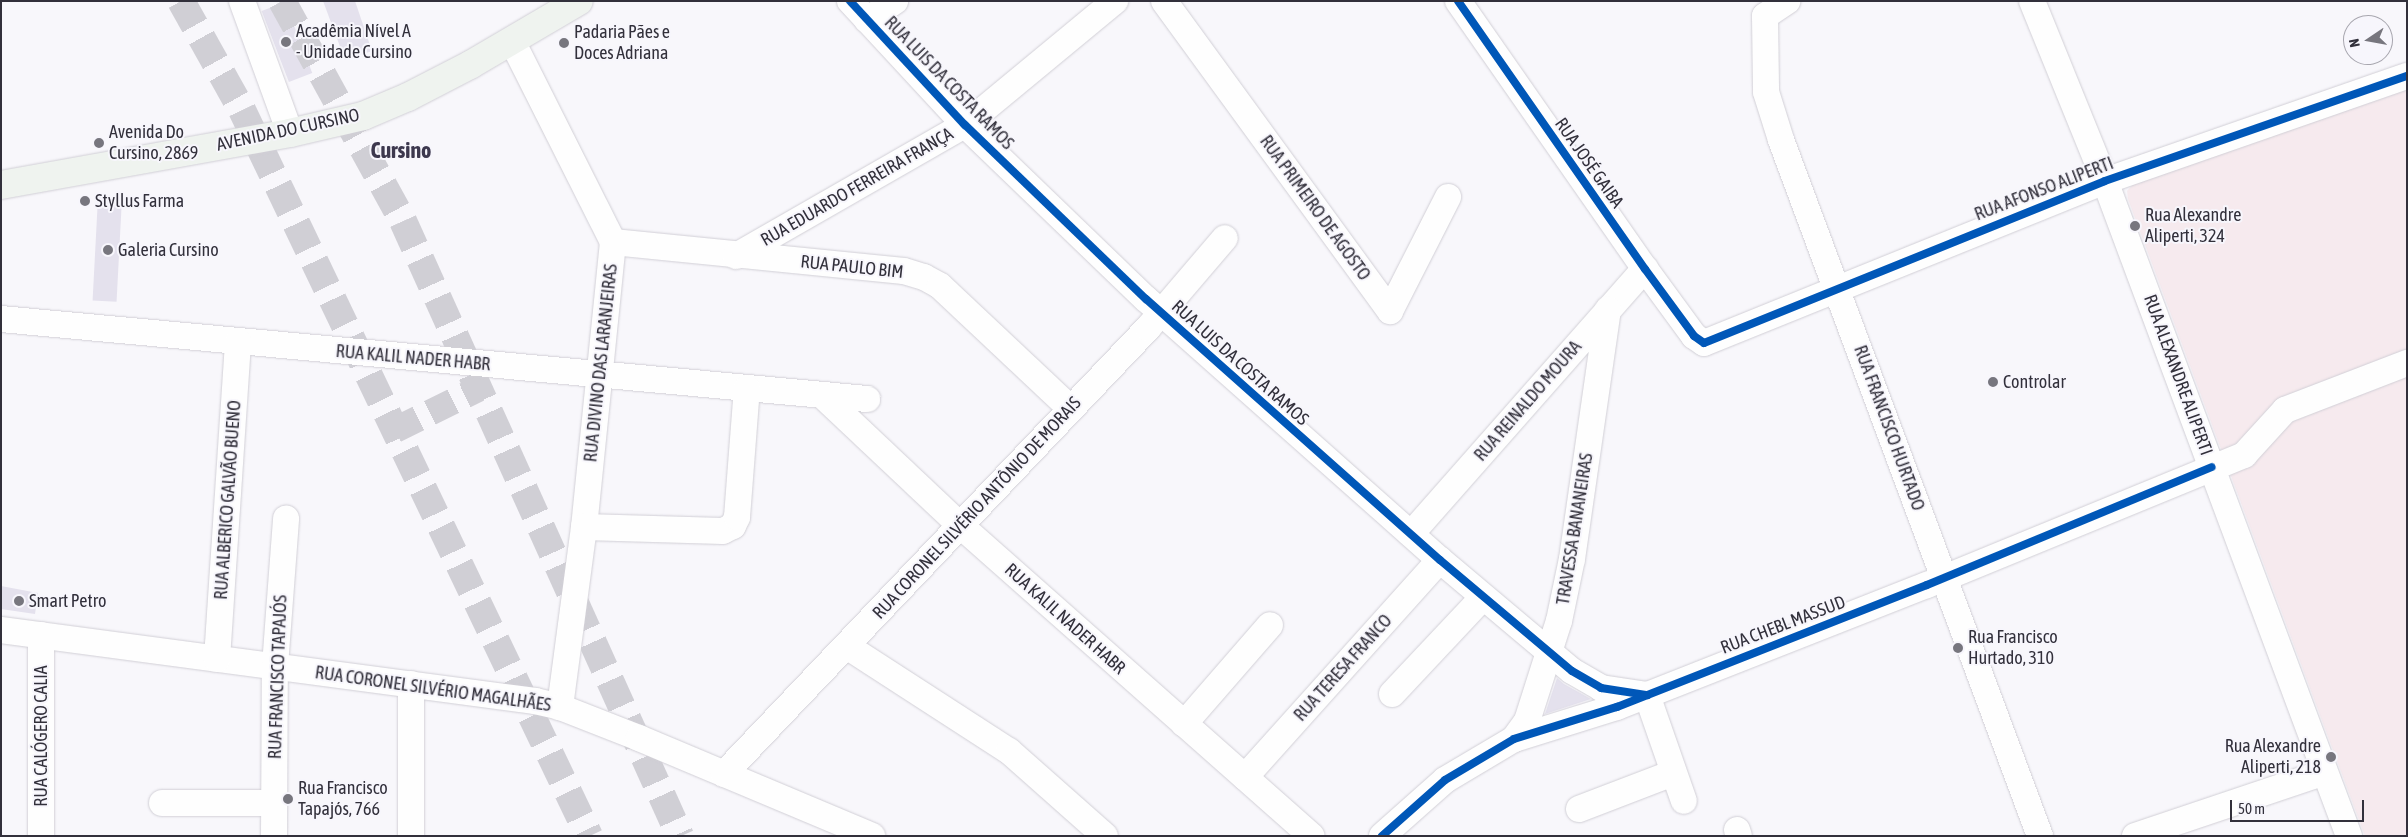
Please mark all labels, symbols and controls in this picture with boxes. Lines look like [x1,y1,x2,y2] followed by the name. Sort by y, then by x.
[880,12,1018,154] street label: RUA LUIS DA COSTA RAMOS
[2343,15,2393,65] north arrow
[296,21,412,64] place label: Acadêmia Nível A - Unidade Cursino
[574,22,670,64] place label: Padaria Pães e Doces Adriana
[280,36,292,48] marker: Acadêmia Nível A - Unidade Cursino
[558,37,570,49] marker: Padaria Pães e Doces Adriana
[2346,37,2363,49] text: N
[215,104,361,156] street label: AVENIDA DO CURSINO
[1550,114,1628,212] street label: RUA JOSÉ GAIBA
[109,122,198,164] place label: Avenida Do Cursino, 2869
[757,123,957,251] street label: RUA EDUARDO FERREIRA FRANÇA
[1255,131,1375,285] street label: RUA PRIMEIRO DE AGOSTO
[93,137,105,149] marker: Avenida Do Cursino, 2869
[371,138,431,164] district label: Cursino
[1972,153,2116,225] street label: RUA AFONSO ALIPERTI
[95,190,184,212] place label: Styllus Farma
[79,195,91,207] marker: Styllus Farma
[2145,205,2241,248] place label: Rua Alexandre Aliperti, 324
[2129,220,2141,232] marker: Rua Alexandre Aliperti, 324
[118,239,219,261] place label: Galeria Cursino
[102,244,114,256] marker: Galeria Cursino
[800,251,904,283] street label: RUA PAULO BIM
[580,263,622,463] street label: RUA DIVINO DAS LARANJEIRAS
[2139,292,2217,458] street label: RUA ALEXANDRE ALIPERTI
[1167,296,1313,430] street label: RUA LUIS DA COSTA RAMOS
[1470,336,1586,466] street label: RUA REINALDO MOURA
[335,340,491,376] street label: RUA KALIL NADER HABR
[1849,342,1929,514] street label: RUA FRANCISCO HURTADO
[2003,371,2066,393] place label: Controlar
[1987,376,1999,388] marker: Controlar
[868,392,1086,624] street label: RUA CORONEL SILVÉRIO ANTÔNIO DE MORAIS
[210,400,246,600] street label: RUA ALBERICO GALVÃO BUENO
[1552,452,1598,606] street label: TRAVESSA BANANEIRAS
[1000,559,1130,679] street label: RUA KALIL NADER HABR
[29,590,106,612] place label: Smart Petro
[1718,591,1848,659] street label: RUA CHEBL MASSUD
[13,595,25,607] marker: Smart Petro
[264,595,292,759] street label: RUA FRANCISCO TAPAJÓS
[1289,610,1397,726] street label: RUA TERESA FRANCO
[1968,627,2058,670] place label: Rua Francisco Hurtado, 310
[1952,642,1964,654] marker: Rua Francisco Hurtado, 310
[314,662,552,716] street label: RUA CORONEL SILVÉRIO MAGALHÃES
[30,665,52,807] street label: RUA CALÓGERO CALIA
[2225,736,2321,779] place label: Rua Alexandre Aliperti, 218
[2325,751,2337,763] marker: Rua Alexandre Aliperti, 218
[298,778,388,821] place label: Rua Francisco Tapajós, 766
[2233,790,2367,822] scale bar
[282,793,294,805] marker: Rua Francisco Tapajós, 766
[2238,800,2265,817] text: 50 m

